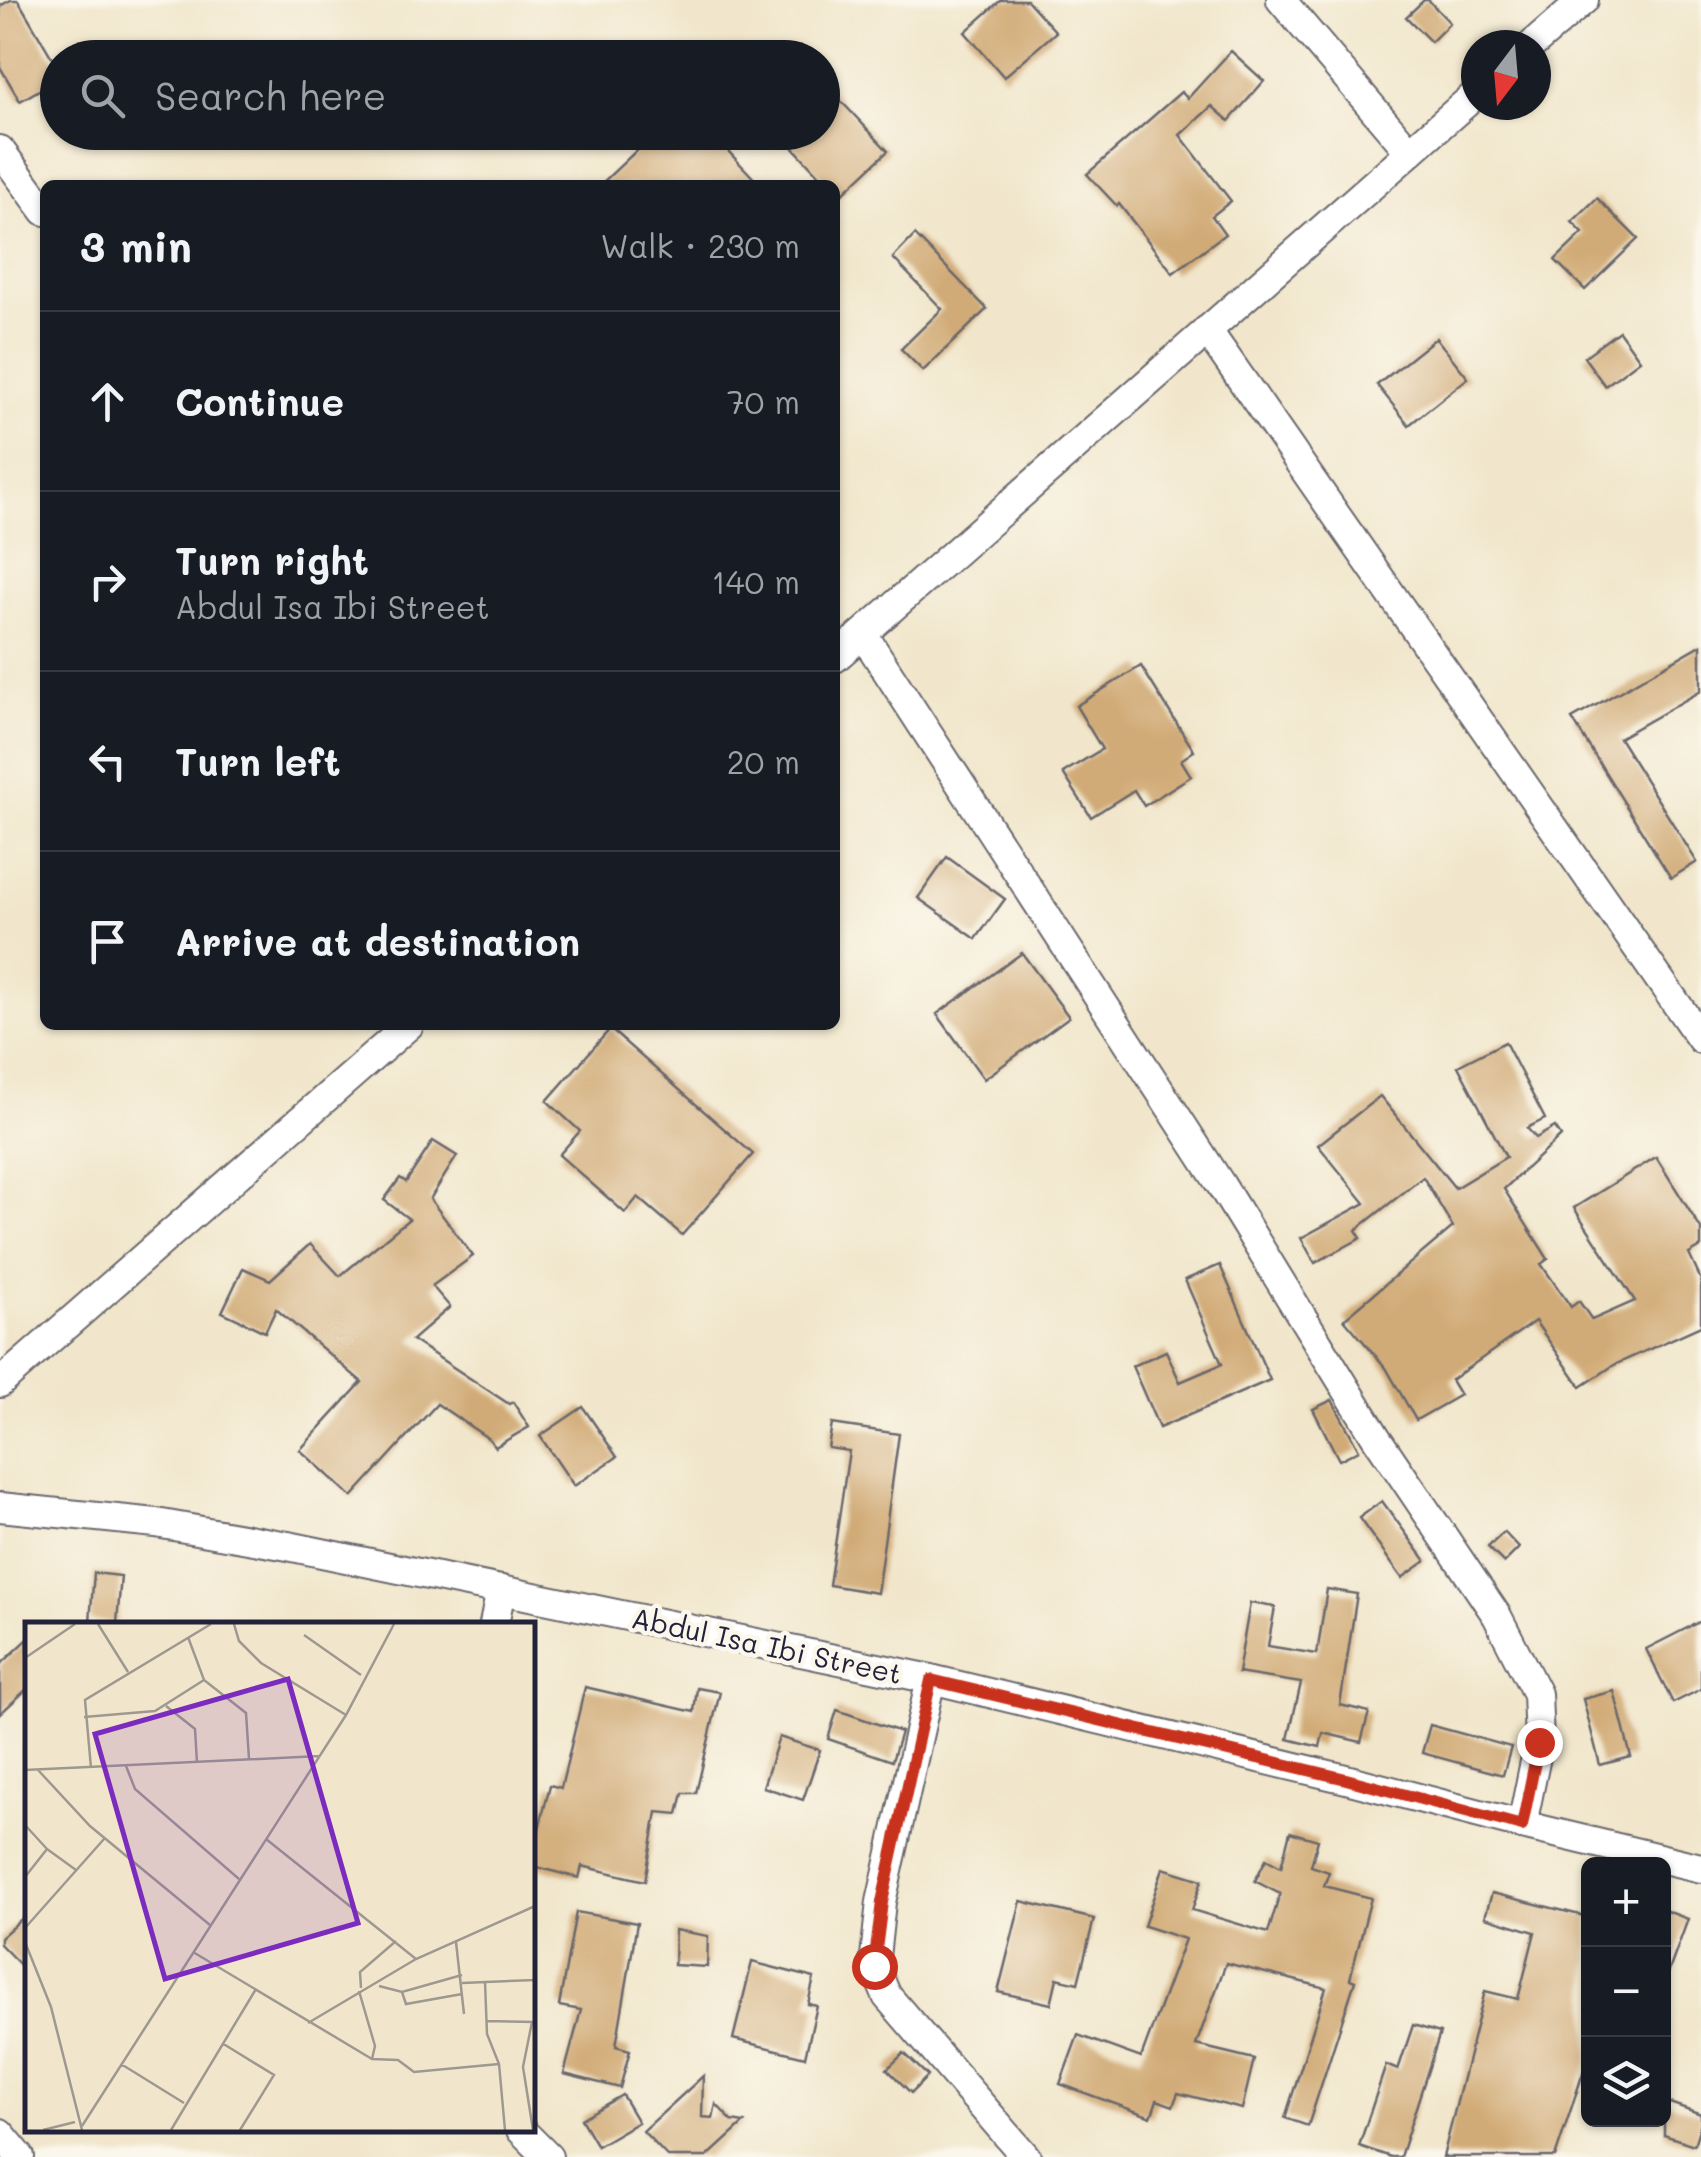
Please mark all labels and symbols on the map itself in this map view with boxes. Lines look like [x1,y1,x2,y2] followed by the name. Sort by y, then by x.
[1461,30,1551,120] north arrow
[629,1599,905,1691] street label: Abdul Isa Ibi Street
[25,1622,535,2132] inset map
[1517,1720,1563,1766] route end
[852,1944,898,1990] route start

